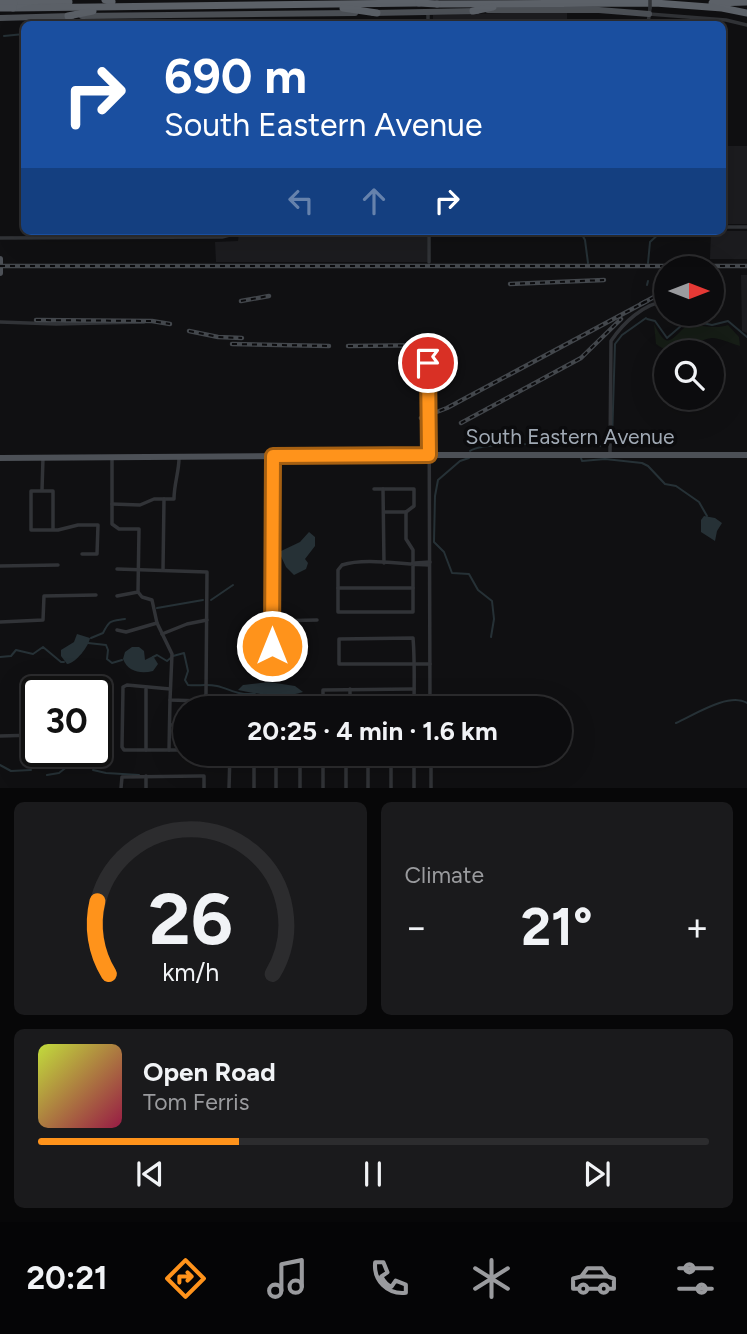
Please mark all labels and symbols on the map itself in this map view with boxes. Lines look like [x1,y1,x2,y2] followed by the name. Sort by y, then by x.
[654,256,724,326] north arrow
[398,333,458,393] pin
[466,424,674,449] street label: South Eastern Avenue
[235,609,309,683] position arrow
[21,676,112,767] speed limit sign: 30

